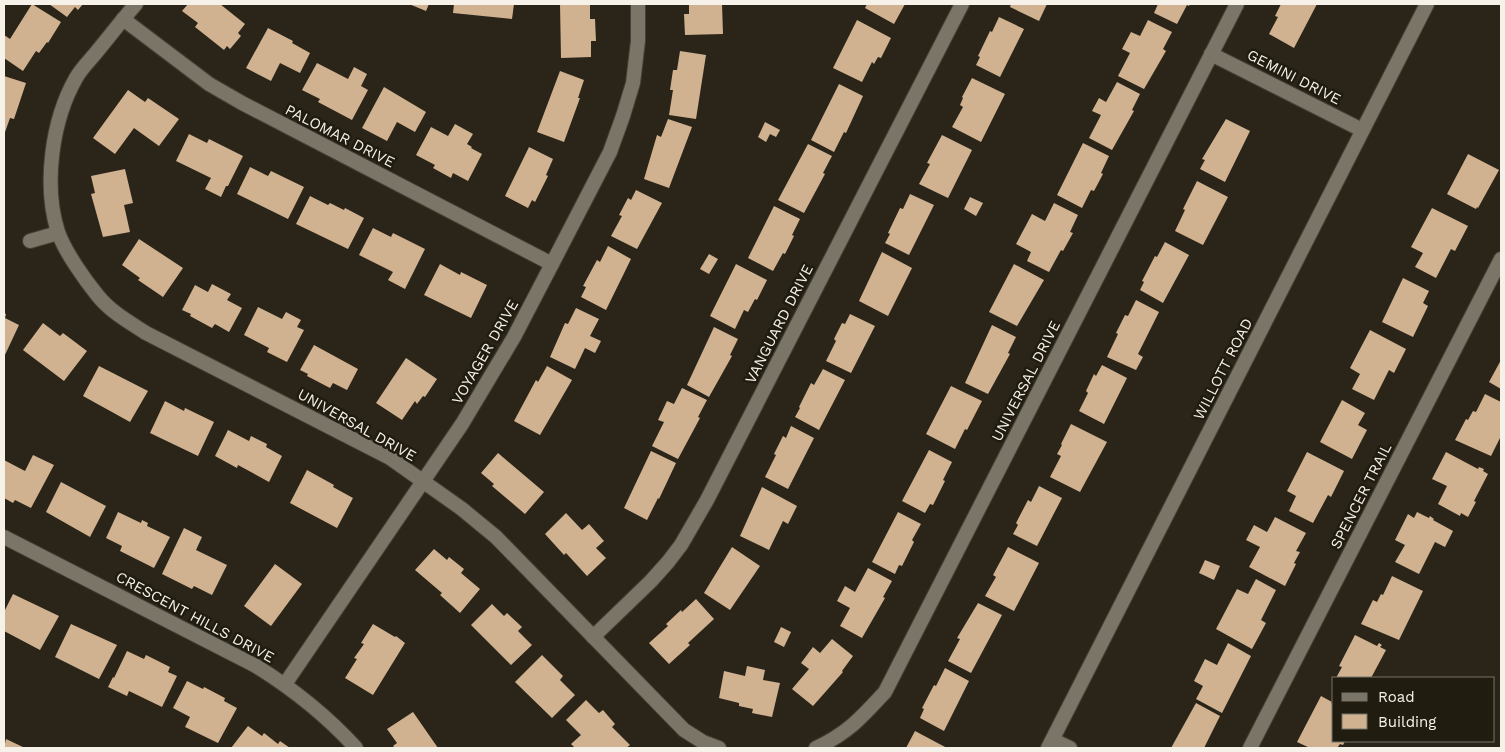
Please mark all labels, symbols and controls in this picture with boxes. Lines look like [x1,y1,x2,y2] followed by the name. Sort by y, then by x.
[1244,46,1344,108] street label: GEMINI DRIVE
[282,101,398,171] street label: PALOMAR DRIVE
[741,261,817,387] street label: VANGUARD DRIVE
[448,297,522,407] street label: VOYAGER DRIVE
[1190,315,1256,423] street label: WILLOTT ROAD
[988,318,1064,444] street label: UNIVERSAL DRIVE
[295,385,419,465] street label: UNIVERSAL DRIVE
[1327,440,1395,552] street label: SPENCER TRAIL
[113,568,277,666] street label: CRESCENT HILLS DRIVE
[1332,677,1495,742] legend
[1378,688,1415,706] text: Road
[1378,713,1436,731] text: Building

